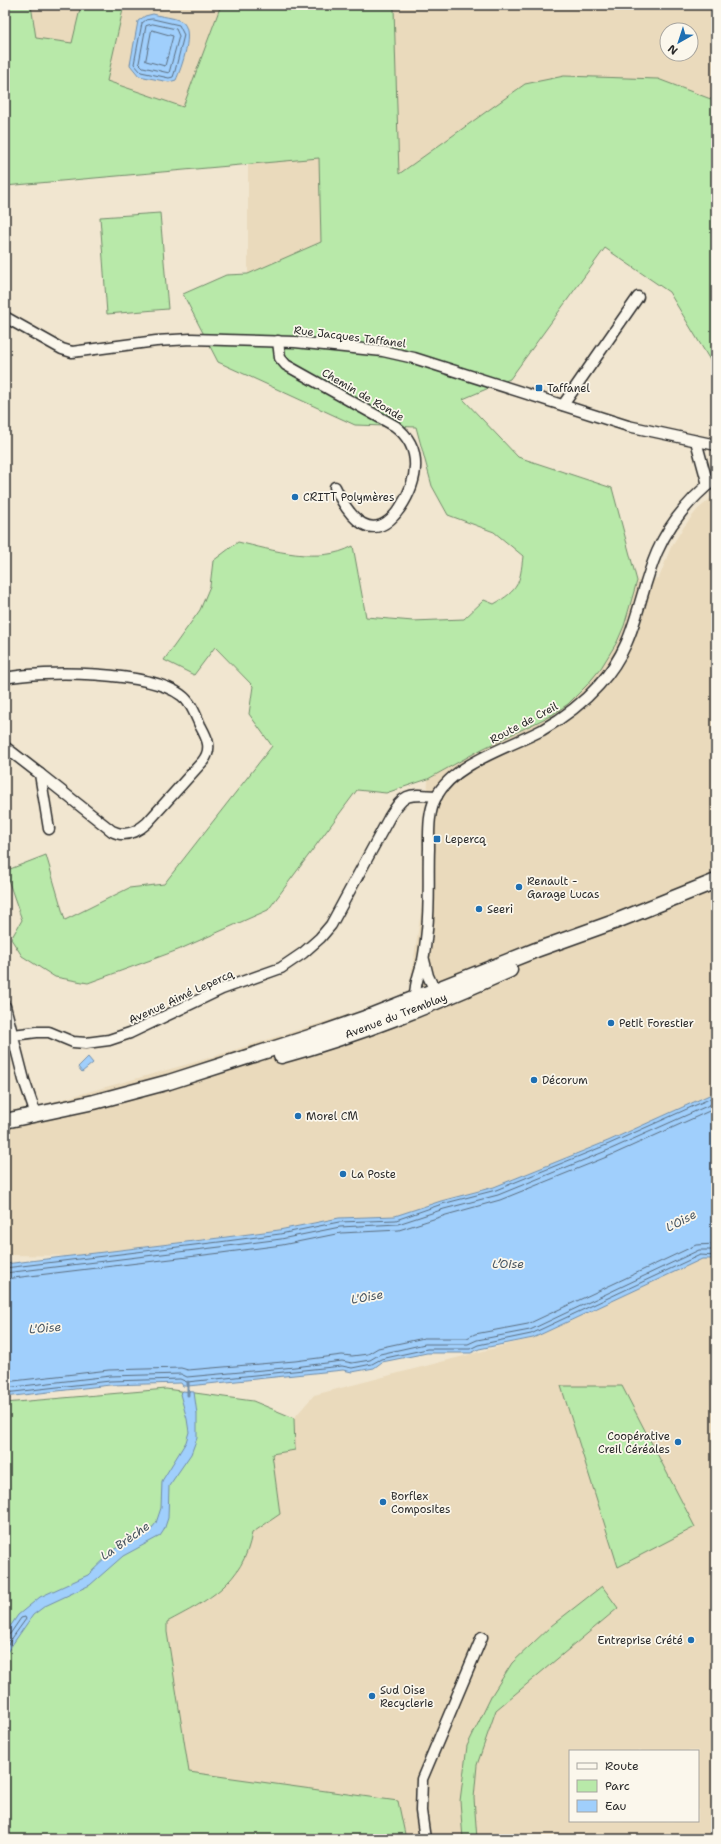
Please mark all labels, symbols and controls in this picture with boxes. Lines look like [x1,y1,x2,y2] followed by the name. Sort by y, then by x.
[659,22,699,62] north arrow
[665,41,681,58] text: N
[293,323,408,351] street label: Rue Jacques Taffanel
[319,365,407,425] street label: Chemin de Ronde
[547,381,591,396] place label: Taffanel
[534,383,544,393] marker: Taffanel
[303,490,394,505] place label: CRITT Polymères
[290,492,300,502] marker: CRITT Polymères
[487,698,561,747] street label: Route de Creil
[445,832,487,847] place label: Lepercq
[432,834,442,844] marker: Lepercq
[527,874,599,902] place label: Renault - Garage Lucas
[514,882,524,892] marker: Renault - Garage Lucas
[487,902,513,917] place label: Seeri
[474,904,484,914] marker: Seeri
[126,966,237,1028] street label: Avenue Aimé Lepercq
[343,990,449,1042] street label: Avenue du Tremblay
[619,1016,694,1031] place label: Petit Forestier
[606,1018,616,1028] marker: Petit Forestier
[542,1073,588,1088] place label: Décorum
[529,1075,539,1085] marker: Décorum
[306,1109,359,1124] place label: Morel CM
[293,1111,303,1121] marker: Morel CM
[351,1167,396,1182] place label: La Poste
[338,1169,348,1179] marker: La Poste
[663,1206,699,1236] water label: L'Oise
[492,1256,524,1272] water label: L’Oise
[350,1286,385,1308] water label: L'Oise
[28,1319,62,1337] water label: L'Oise
[598,1429,670,1457] place label: Coopérative Creil Céréales
[673,1437,683,1447] marker: Coopérative Creil Céréales
[391,1489,451,1517] place label: Borflex Composites
[378,1497,388,1507] marker: Borflex Composites
[97,1518,153,1564] water label: La Brèche
[598,1633,683,1648] place label: Entreprise Crété
[686,1635,696,1645] marker: Entreprise Crété
[380,1683,433,1711] place label: Sud Oise Recyclerie
[367,1691,377,1701] marker: Sud Oise Recyclerie
[569,1750,699,1822] legend
[605,1758,639,1774] text: Route
[605,1778,630,1794] text: Parc
[605,1798,627,1814] text: Eau

